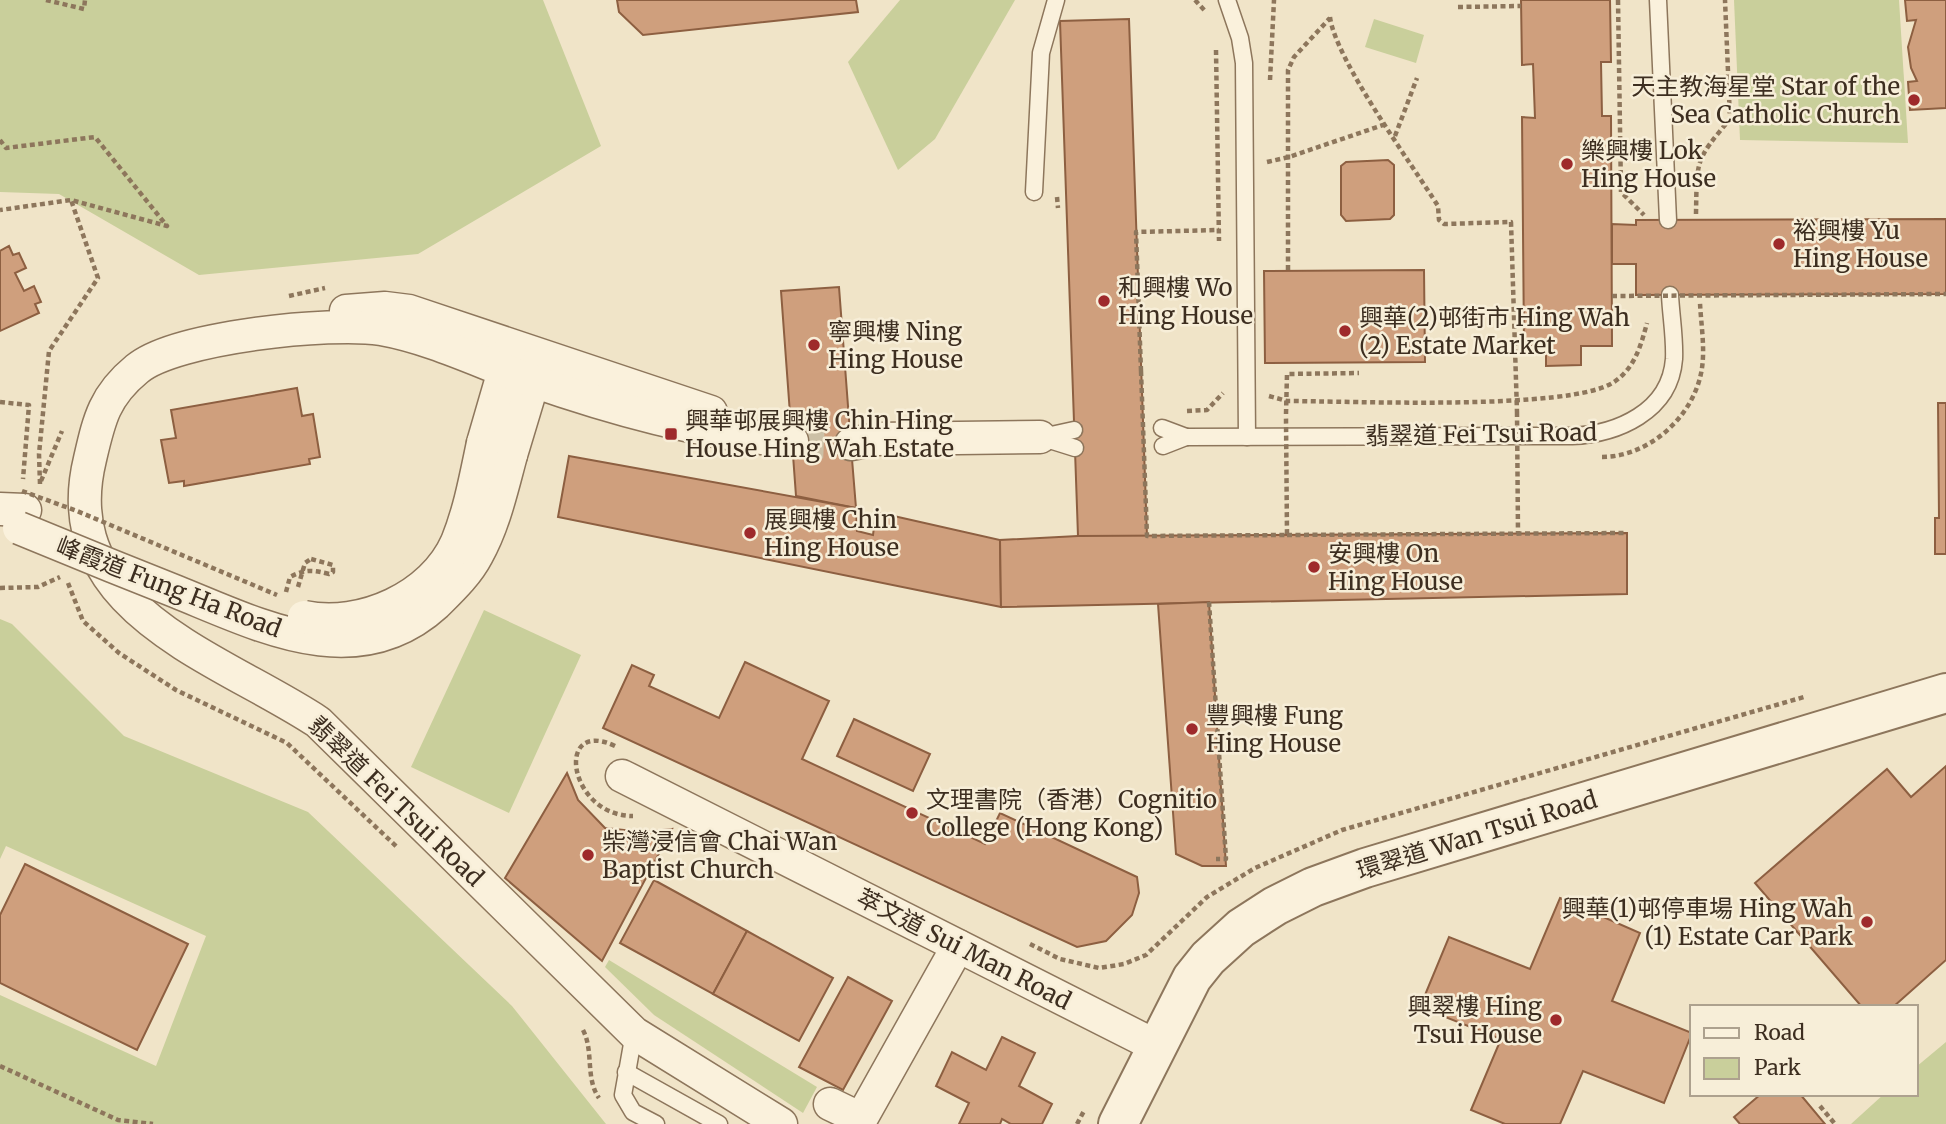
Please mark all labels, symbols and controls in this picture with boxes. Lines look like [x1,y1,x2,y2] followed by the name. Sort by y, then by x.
[1631,71,1900,130] place label: 天主教海星堂 Star of the Sea Catholic Church
[1906,92,1922,108] marker: 天主教海星堂 Star of the Sea Catholic Church
[1581,135,1716,194] place label: 樂興樓 Lok Hing House
[1559,156,1575,172] marker: 樂興樓 Lok Hing House
[1793,215,1928,274] place label: 裕興樓 Yu Hing House
[1771,236,1787,252] marker: 裕興樓 Yu Hing House
[1118,272,1253,331] place label: 和興樓 Wo Hing House
[1096,293,1112,309] marker: 和興樓 Wo Hing House
[1359,302,1630,361] place label: 興華(2)邨街市 Hing Wah (2) Estate Market
[828,316,963,375] place label: 寧興樓 Ning Hing House
[1337,323,1353,339] marker: 興華(2)邨街市 Hing Wah (2) Estate Market
[806,337,822,353] marker: 寧興樓 Ning Hing House
[685,405,954,464] place label: 興華邨展興樓 Chin Hing House Hing Wah Estate
[1365,416,1597,452] street label: 翡翠道 Fei Tsui Road
[663,426,679,442] marker: 興華邨展興樓 Chin Hing House Hing Wah Estate
[764,504,899,563] place label: 展興樓 Chin Hing House
[742,525,758,541] marker: 展興樓 Chin Hing House
[52,530,286,644] street label: 峰霞道 Fung Ha Road
[1328,538,1463,597] place label: 安興樓 On Hing House
[1306,559,1322,575] marker: 安興樓 On Hing House
[1206,700,1344,759] place label: 豐興樓 Fung Hing House
[302,709,490,893] street label: 翡翠道 Fei Tsui Road
[1184,721,1200,737] marker: 豐興樓 Fung Hing House
[926,784,1217,843] place label: 文理書院（香港）Cognitio College (Hong Kong)
[1353,784,1601,886] street label: 環翠道 Wan Tsui Road
[904,805,920,821] marker: 文理書院（香港）Cognitio College (Hong Kong)
[602,826,837,885] place label: 柴灣浸信會 Chai Wan Baptist Church
[580,847,596,863] marker: 柴灣浸信會 Chai Wan Baptist Church
[852,881,1076,1017] street label: 萃文道 Sui Man Road
[1561,893,1854,952] place label: 興華(1)邨停車場 Hing Wah (1) Estate Car Park
[1859,914,1875,930] marker: 興華(1)邨停車場 Hing Wah (1) Estate Car Park
[1407,991,1542,1050] place label: 興翠樓 Hing Tsui House
[1690,1005,1918,1096] legend
[1548,1012,1564,1028] marker: 興翠樓 Hing Tsui House
[1754,1019,1805,1046] text: Road
[1754,1054,1801,1081] text: Park

